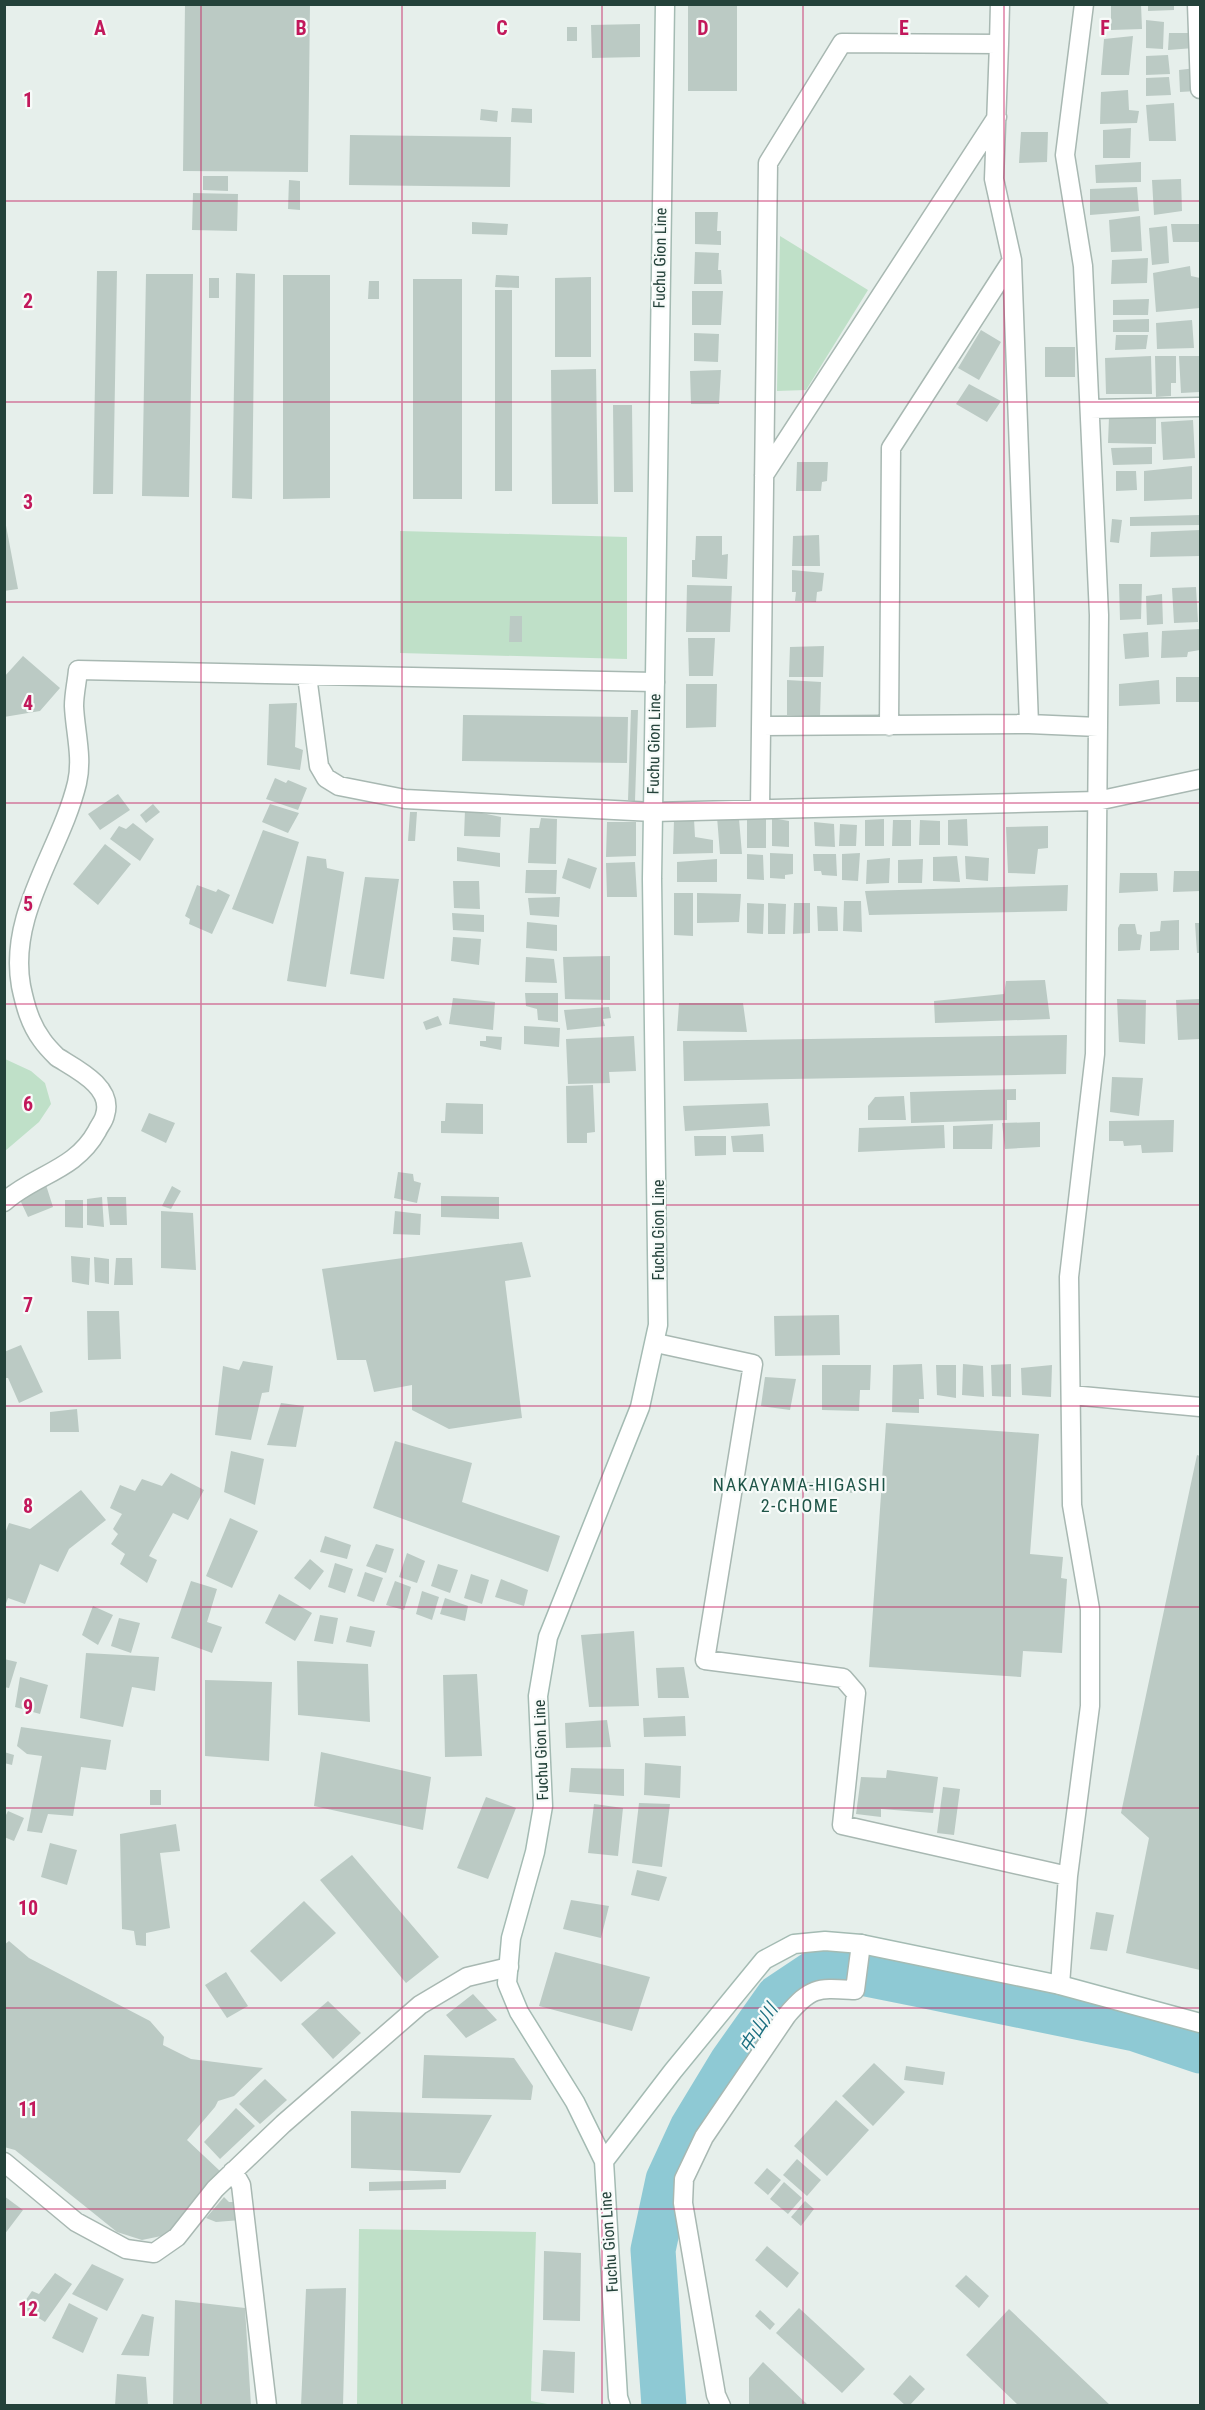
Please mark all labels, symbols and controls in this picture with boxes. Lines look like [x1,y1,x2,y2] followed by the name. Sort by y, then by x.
[94,16,106,40] text: A
[295,16,307,40] text: B
[496,16,508,40] text: C
[697,16,709,40] text: D
[899,16,909,40] text: E
[1100,16,1110,40] text: F
[23,88,33,112] text: 1
[650,207,670,309] street label: Fuchu Gion Line
[23,289,33,313] text: 2
[23,490,33,514] text: 3
[23,691,33,715] text: 4
[644,693,664,795] street label: Fuchu Gion Line
[23,892,33,916] text: 5
[23,1092,33,1116] text: 6
[649,1180,668,1280] street label: Fuchu Gion Line
[23,1293,33,1317] text: 7
[713,1474,887,1516] district label: NAKAYAMA-HIGASHI 2-CHOME
[23,1494,33,1518] text: 8
[23,1695,33,1719] text: 9
[530,1699,552,1801] street label: Fuchu Gion Line
[18,1896,38,1920] text: 10
[734,1998,783,2056] water label: 中山川
[18,2097,38,2121] text: 11
[596,2191,622,2293] street label: Fuchu Gion Line
[18,2297,38,2321] text: 12

